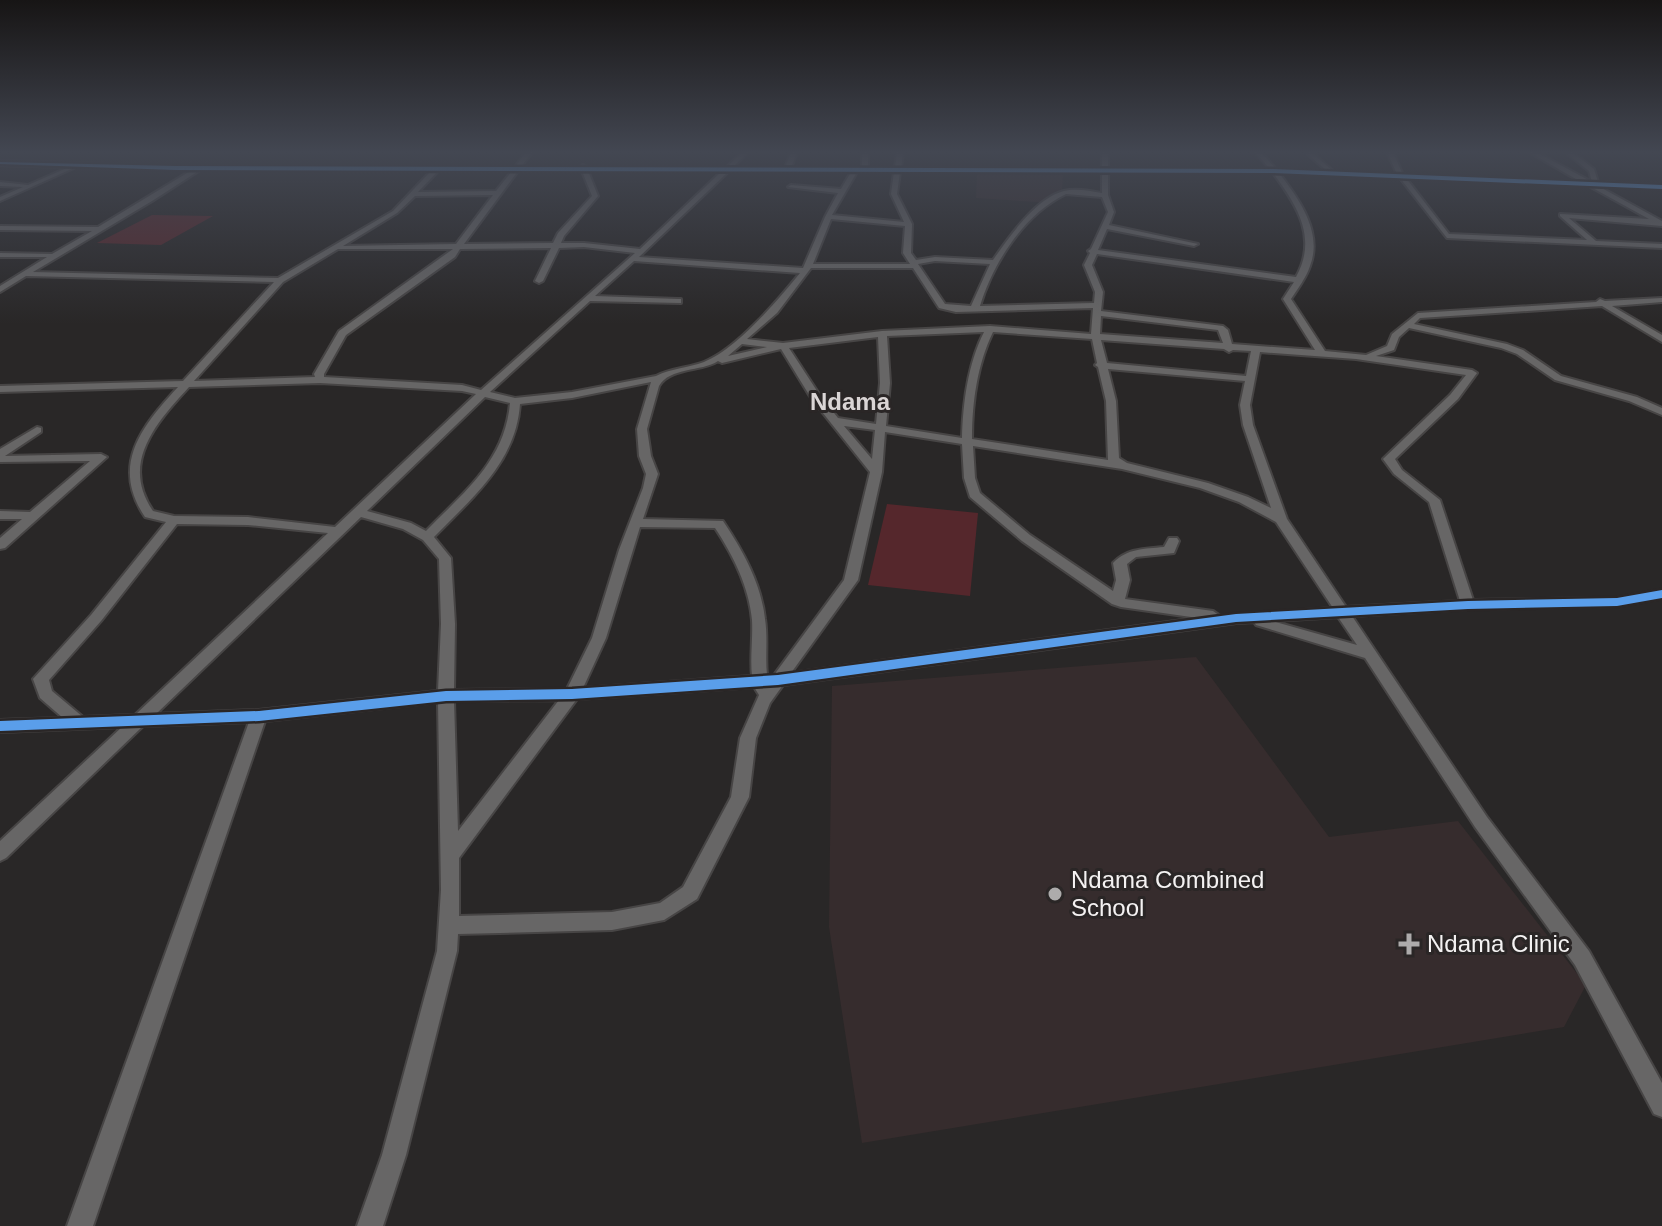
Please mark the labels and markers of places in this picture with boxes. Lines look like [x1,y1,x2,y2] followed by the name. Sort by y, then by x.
[1071,866,1264,921] place label: Ndama Combined School
[1046,885,1064,903] marker: Ndama Combined School
[1427,930,1570,957] place label: Ndama Clinic
[1398,933,1420,955] marker: Ndama Clinic

